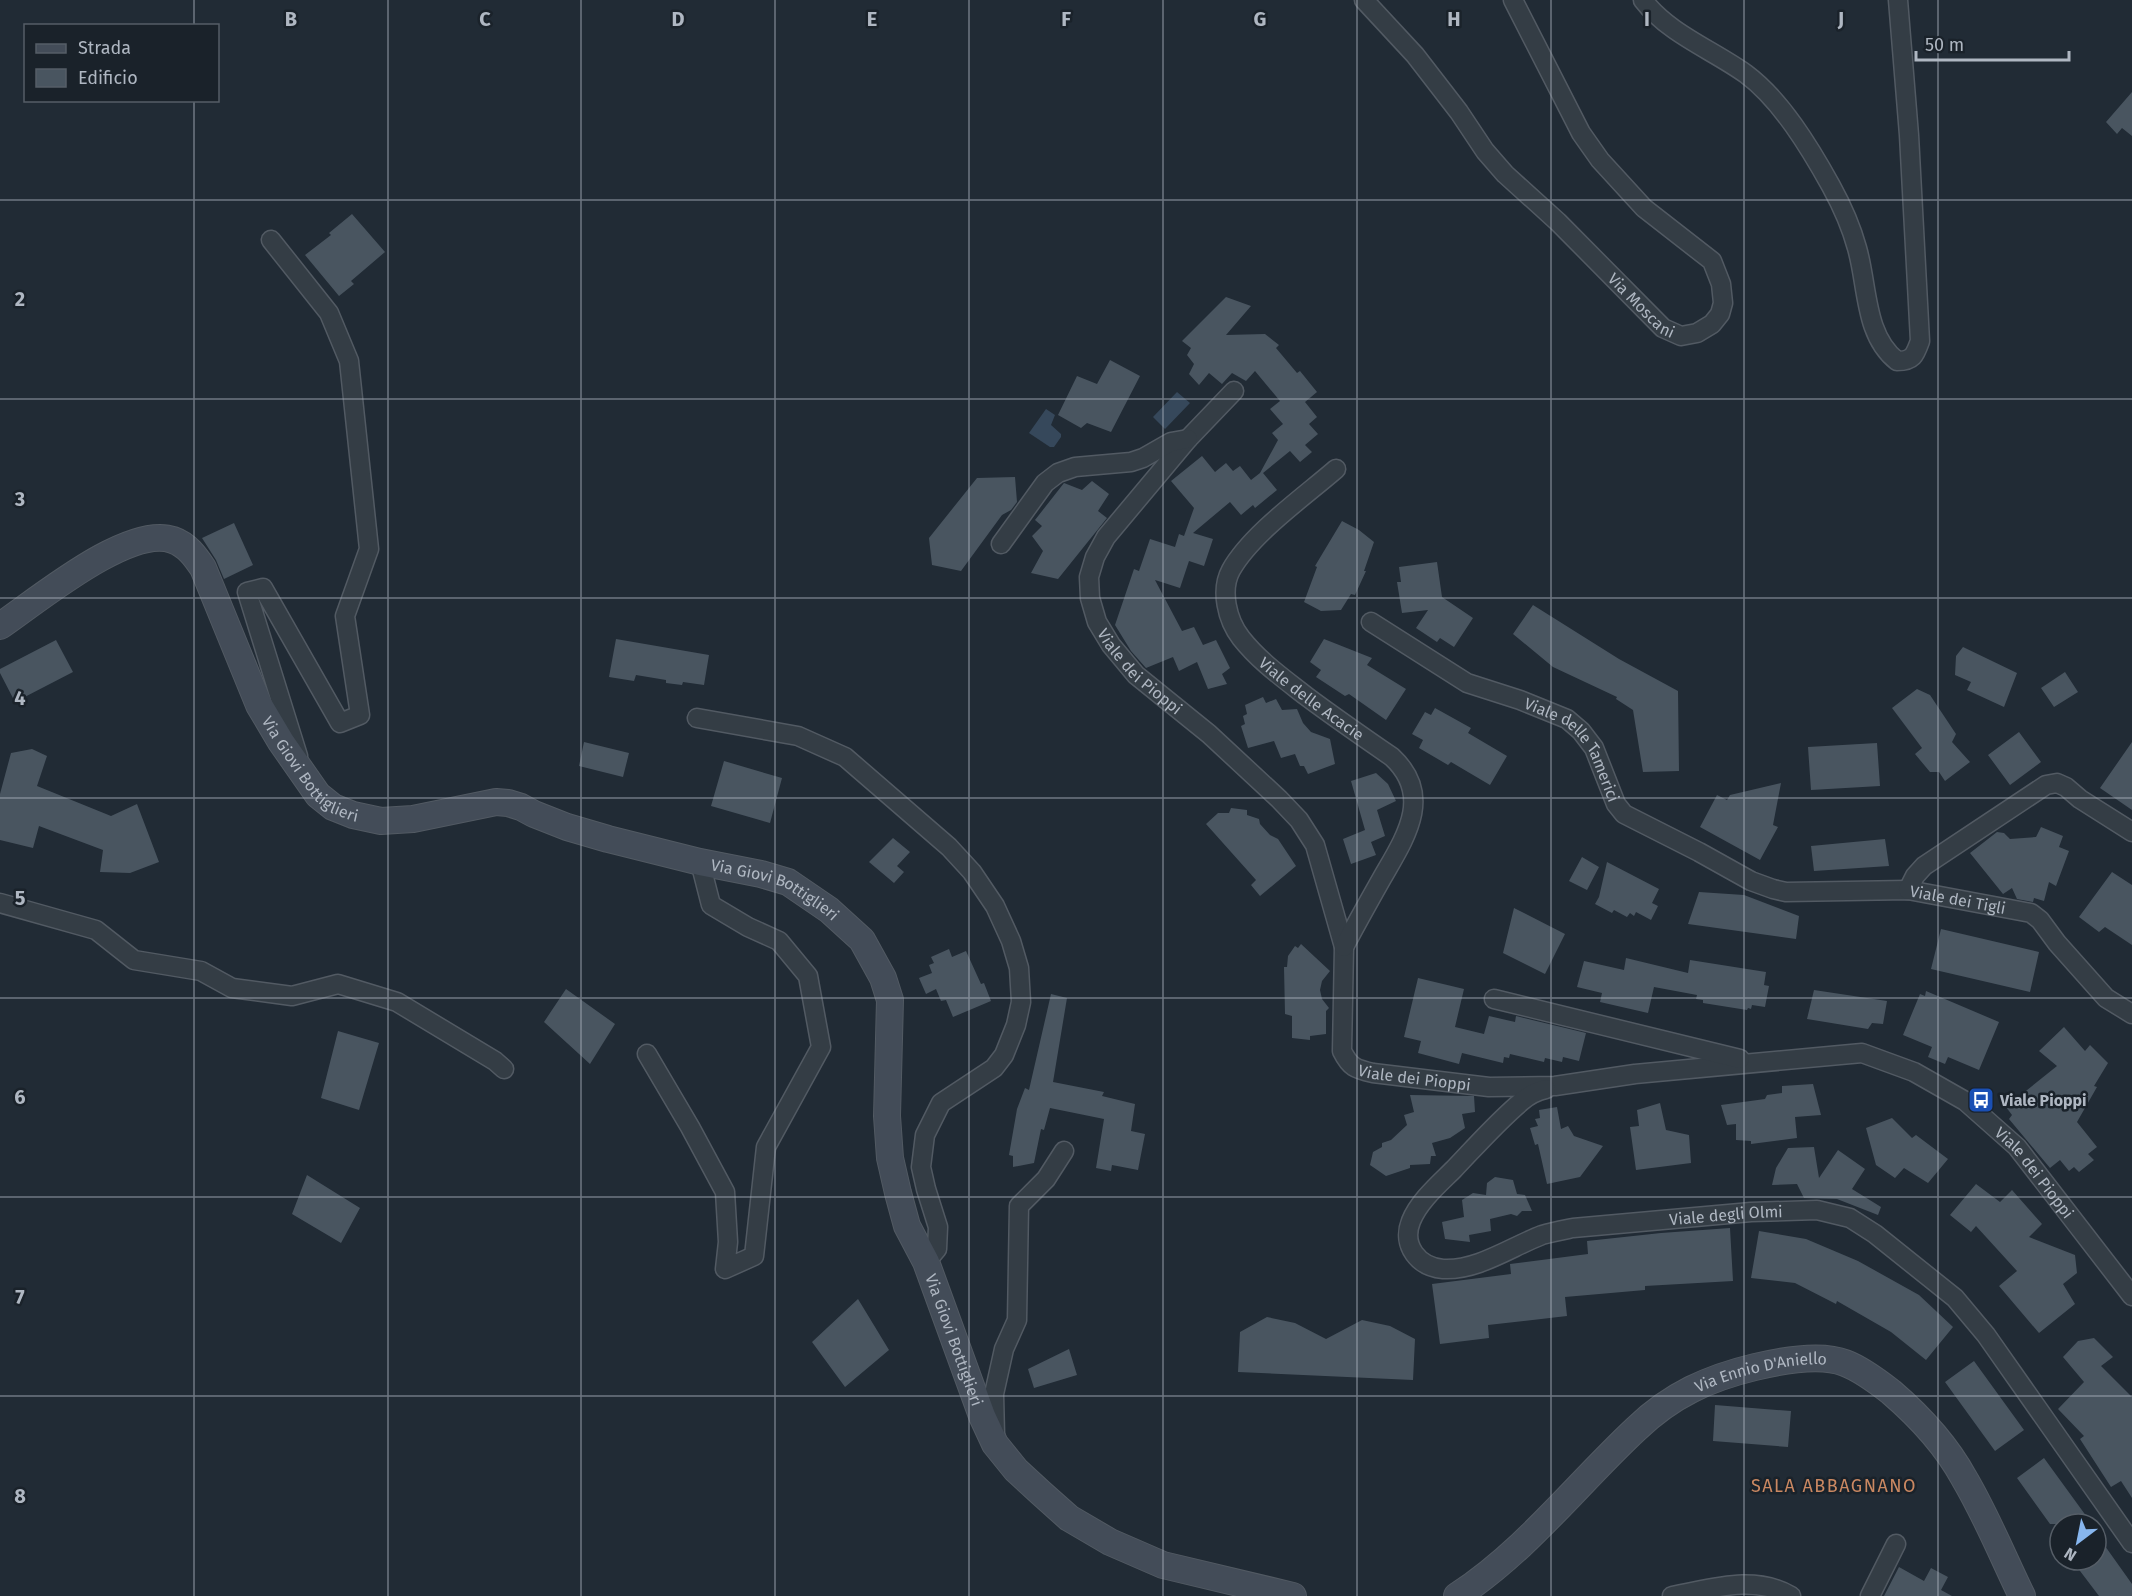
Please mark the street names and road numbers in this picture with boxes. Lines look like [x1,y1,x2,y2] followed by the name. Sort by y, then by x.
[1604,269,1677,342] street label: Via Moscani
[1093,625,1186,718] street label: Viale dei Pioppi
[1255,653,1367,745] street label: Viale delle Acacie
[1522,694,1623,805] street label: Viale delle Tamerici
[258,713,360,826] street label: Via Giovi Bottiglieri
[709,855,843,924] street label: Via Giovi Bottiglieri
[1908,882,2007,918] street label: Viale dei Tigli
[1356,1061,1472,1095] street label: Viale dei Pioppi
[1991,1123,2077,1222] street label: Viale dei Pioppi
[1669,1202,1783,1229] street label: Viale degli Olmi
[921,1271,987,1409] street label: Via Giovi Bottiglieri
[1692,1349,1827,1396] street label: Via Ennio D'Aniello

